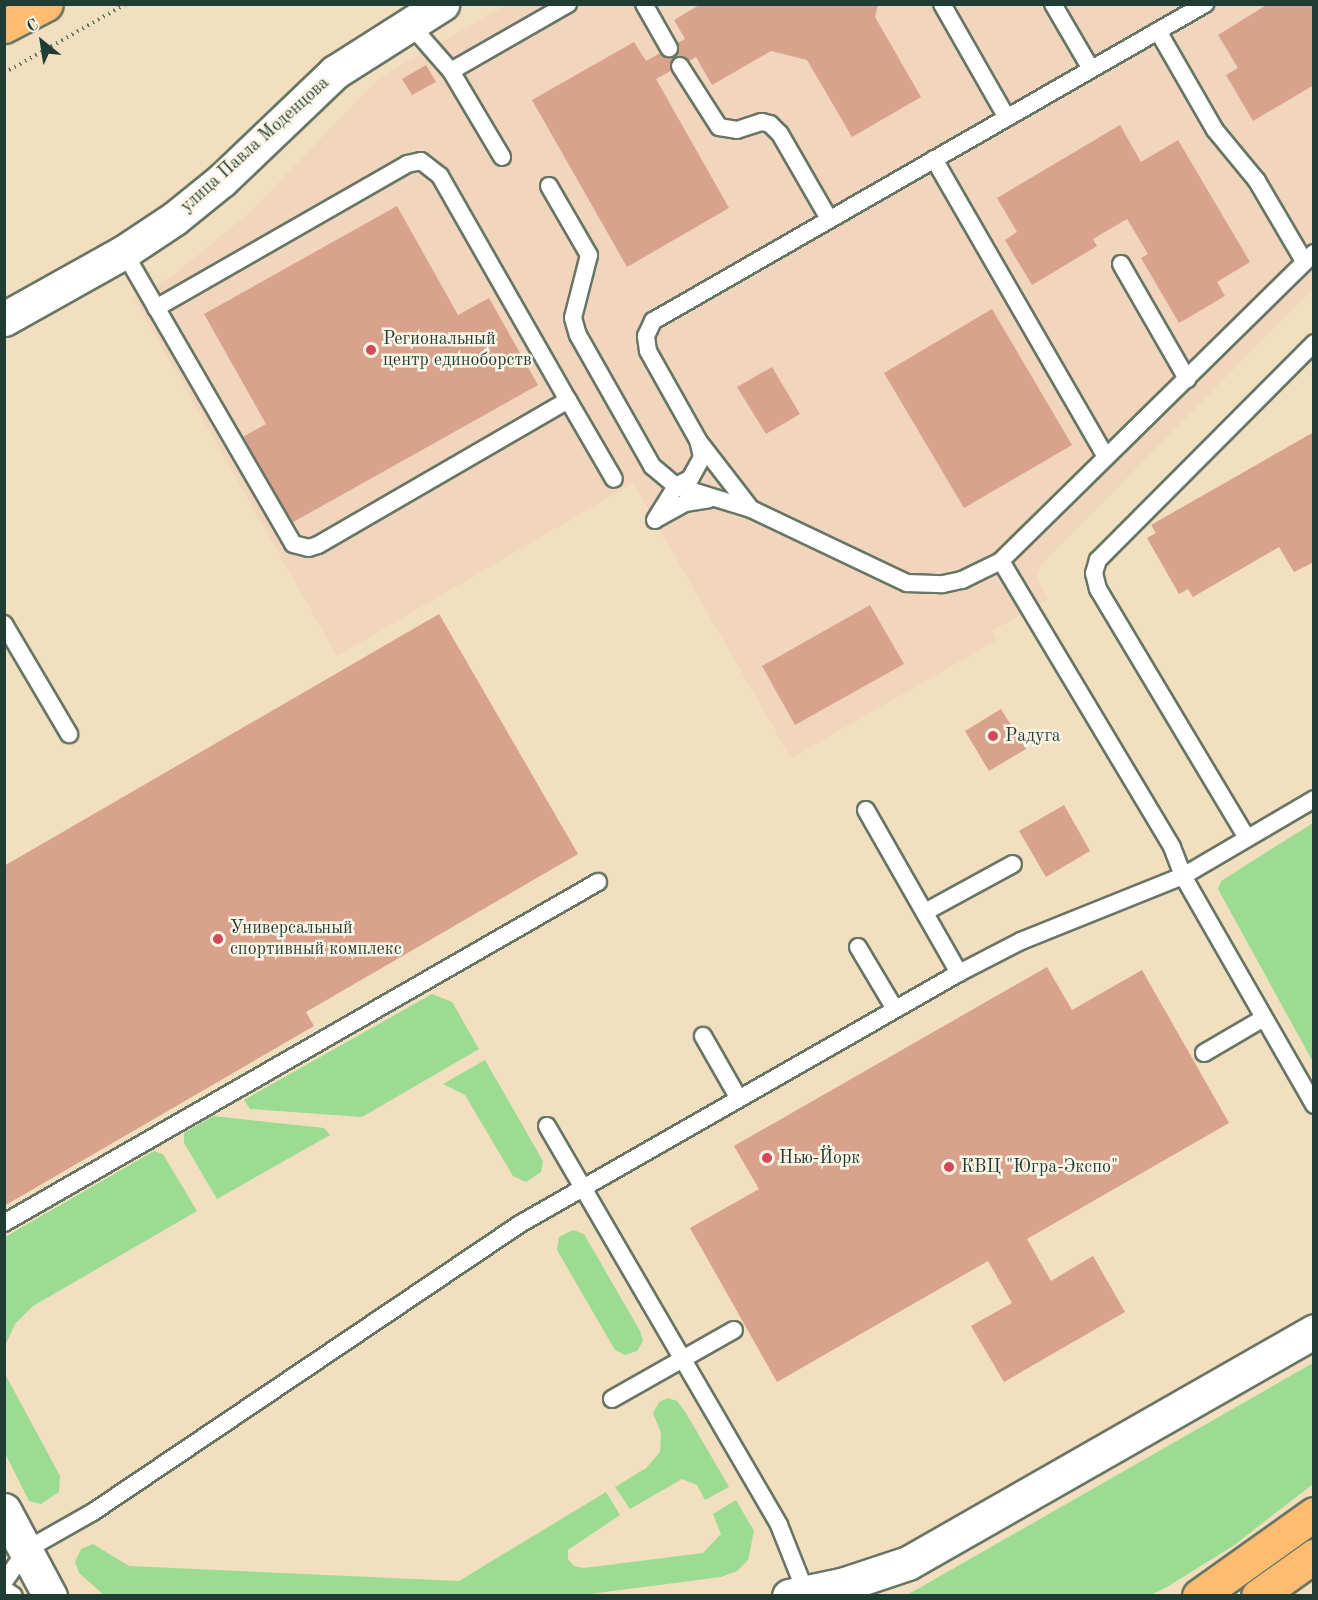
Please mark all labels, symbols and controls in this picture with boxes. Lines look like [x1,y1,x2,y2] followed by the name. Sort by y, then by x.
[12,12,72,72] north arrow
[24,17,42,36] text: С
[176,73,334,217] street label: улица Павла Моденцова
[383,329,532,372] place label: Региональный центр единоборств
[364,343,378,357] marker: Региональный центр единоборств
[1005,725,1061,747] place label: Радуга
[986,729,1000,743] marker: Радуга
[230,918,402,960] place label: Универсальный спортивный комплекс
[211,932,225,946] marker: Универсальный спортивный комплекс
[779,1147,860,1169] place label: Нью-Йорк
[760,1151,774,1165] marker: Нью-Йорк
[961,1156,1118,1178] place label: КВЦ "Югра-Экспо"
[942,1160,956,1174] marker: КВЦ "Югра-Экспо"

